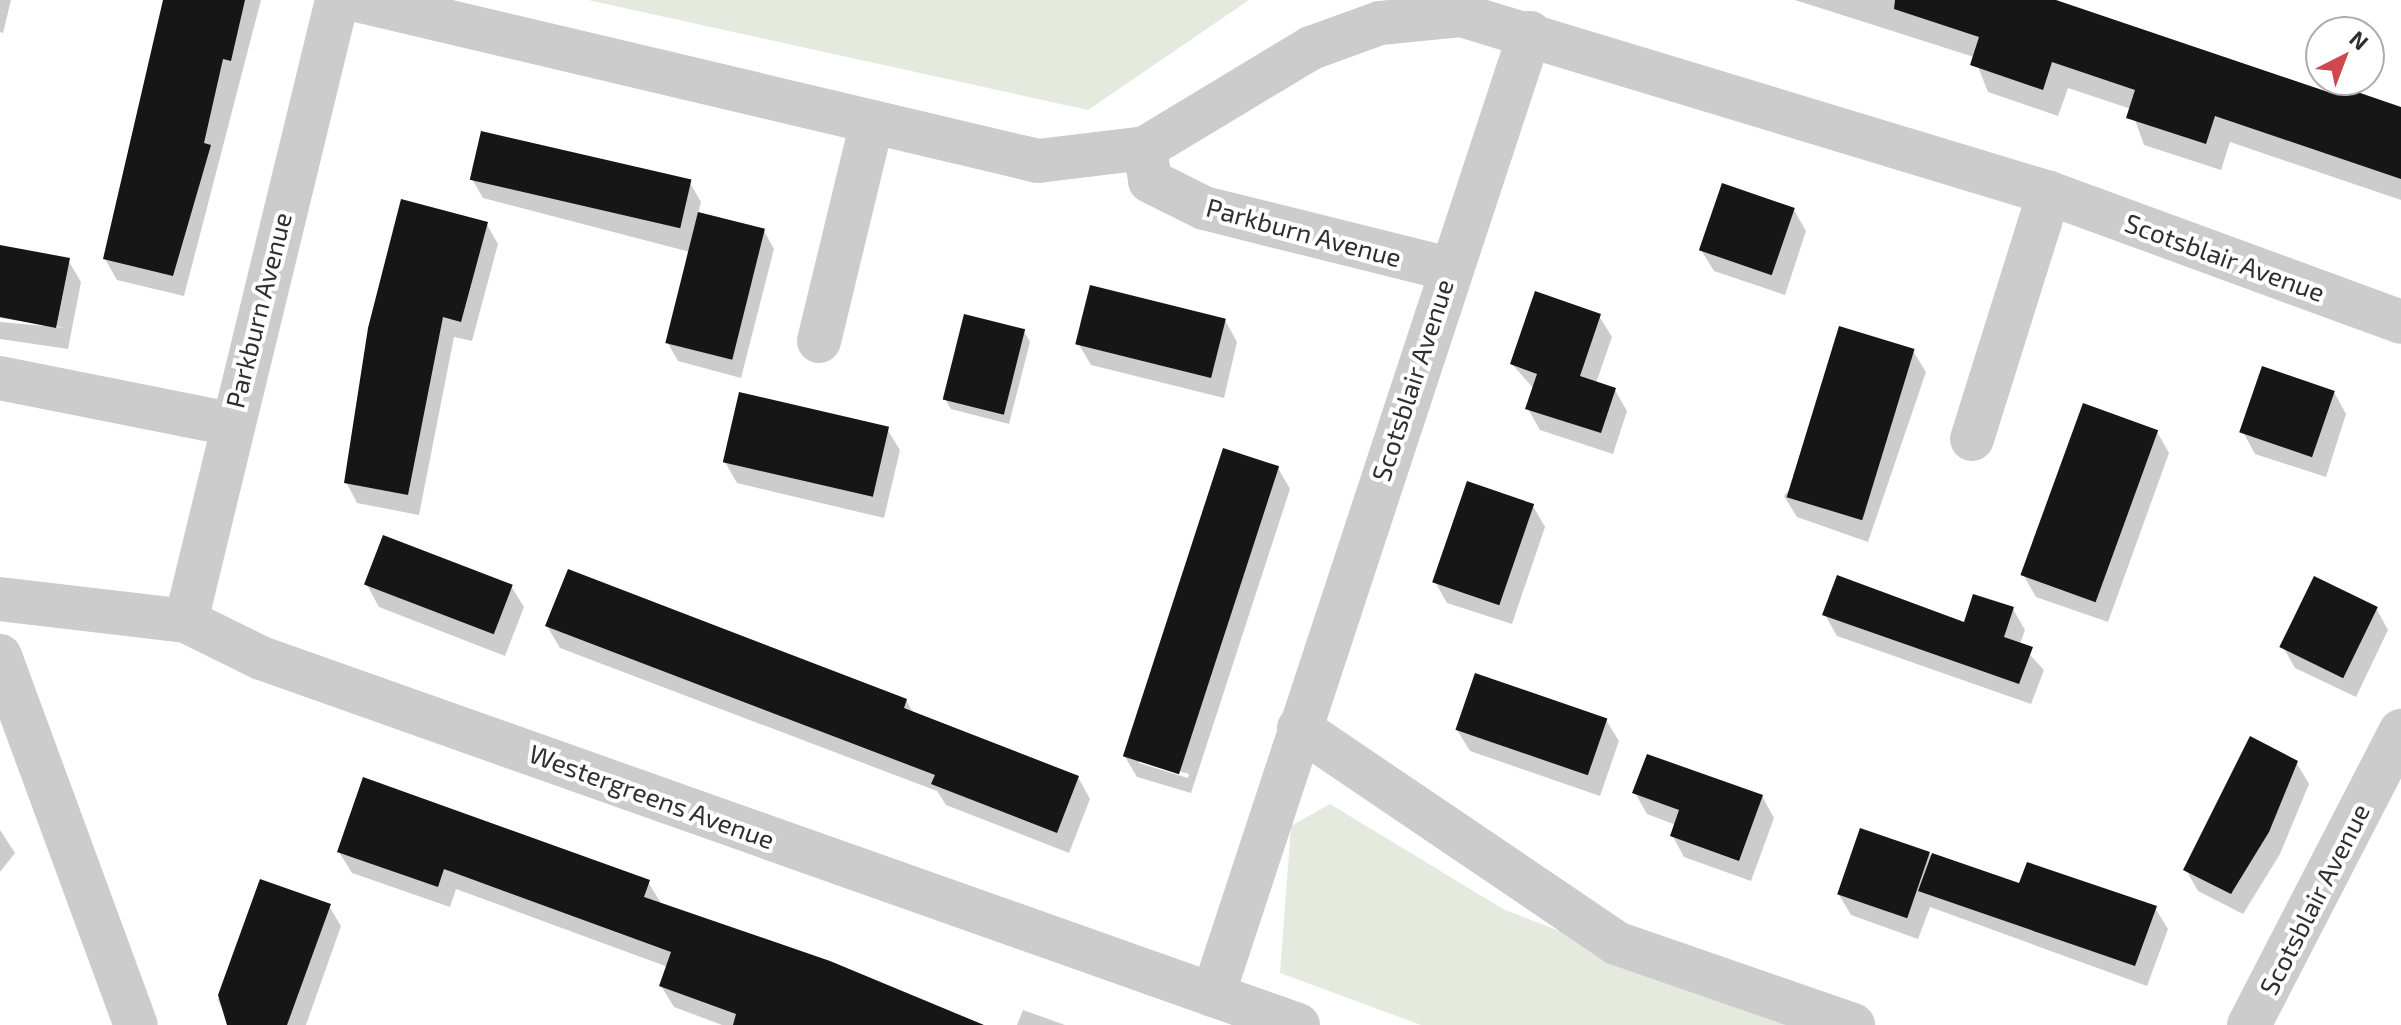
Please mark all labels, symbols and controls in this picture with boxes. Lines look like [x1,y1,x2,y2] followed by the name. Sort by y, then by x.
[2305,16,2385,96] north arrow
[2345,25,2374,55] text: N
[1203,191,1405,273] street label: Parkburn Avenue
[2120,206,2330,308] street label: Scotsblair Avenue
[219,209,297,411] street label: Parkburn Avenue
[1364,275,1460,485] street label: Scotsblair Avenue
[525,737,779,855] street label: Westergreens Avenue
[2252,798,2376,1000] street label: Scotsblair Avenue

